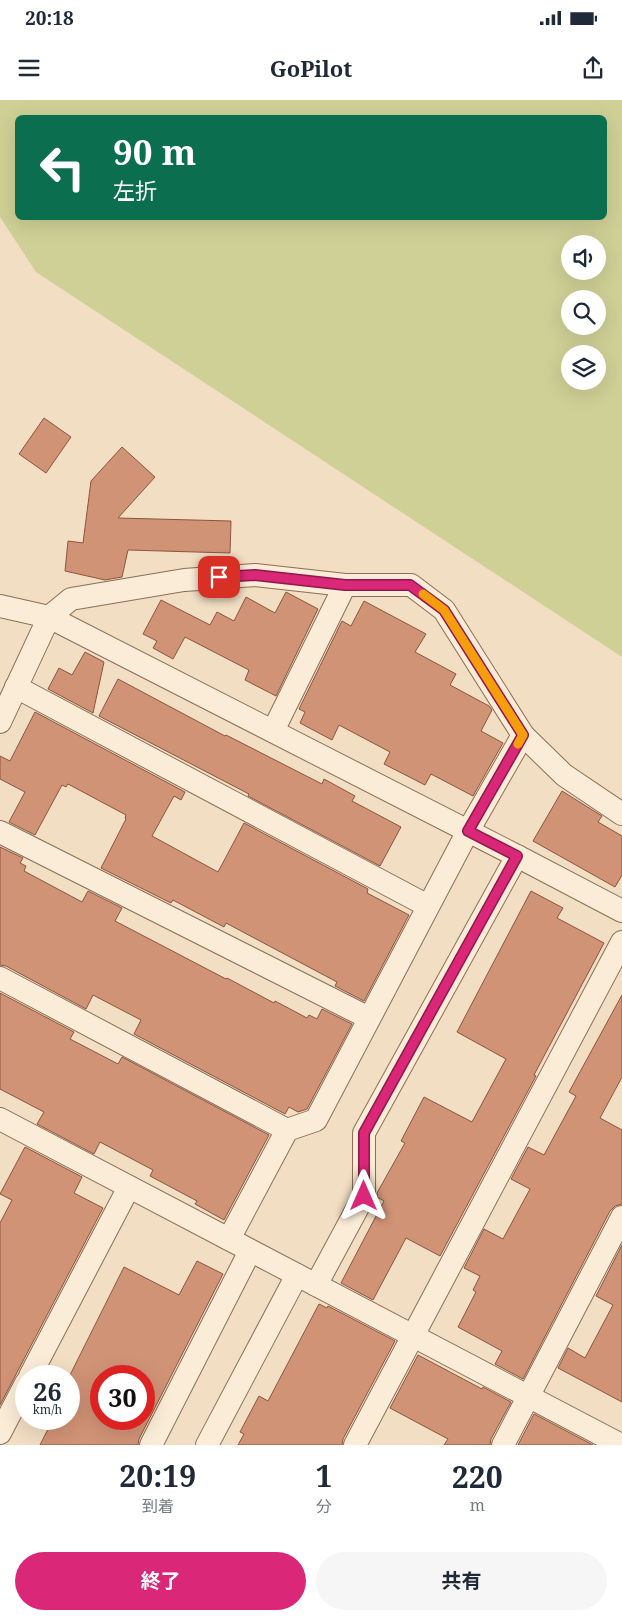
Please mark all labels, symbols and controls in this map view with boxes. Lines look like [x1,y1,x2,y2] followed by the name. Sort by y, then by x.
[25,5,74,31] text: 20:18
[270,53,352,83] text: GoPilot
[15,54,43,82] icon: menu
[579,54,607,82] icon: share
[113,128,196,175] text: 90 m
[30,135,95,200] icon: left
[113,175,157,205] text: 左折
[561,235,606,390] map controls
[561,235,606,280] button: sound
[561,290,606,335] button: search
[561,345,606,390] button: layers
[198,556,240,598] pin
[205,563,233,591] icon: arrive
[337,1169,389,1221] position arrow
[90,1365,155,1430] speed limit sign: 30
[33,1374,62,1408] text: 26
[33,1401,62,1418] text: km/h
[119,1455,196,1496] text: 20:19
[316,1455,333,1496] text: 1
[452,1456,503,1497] text: 220
[470,1494,485,1516] text: m
[142,1495,174,1517] text: 到着
[316,1495,332,1517] text: 分
[15,1552,306,1610] button: 終了
[316,1552,607,1610] button: 共有

